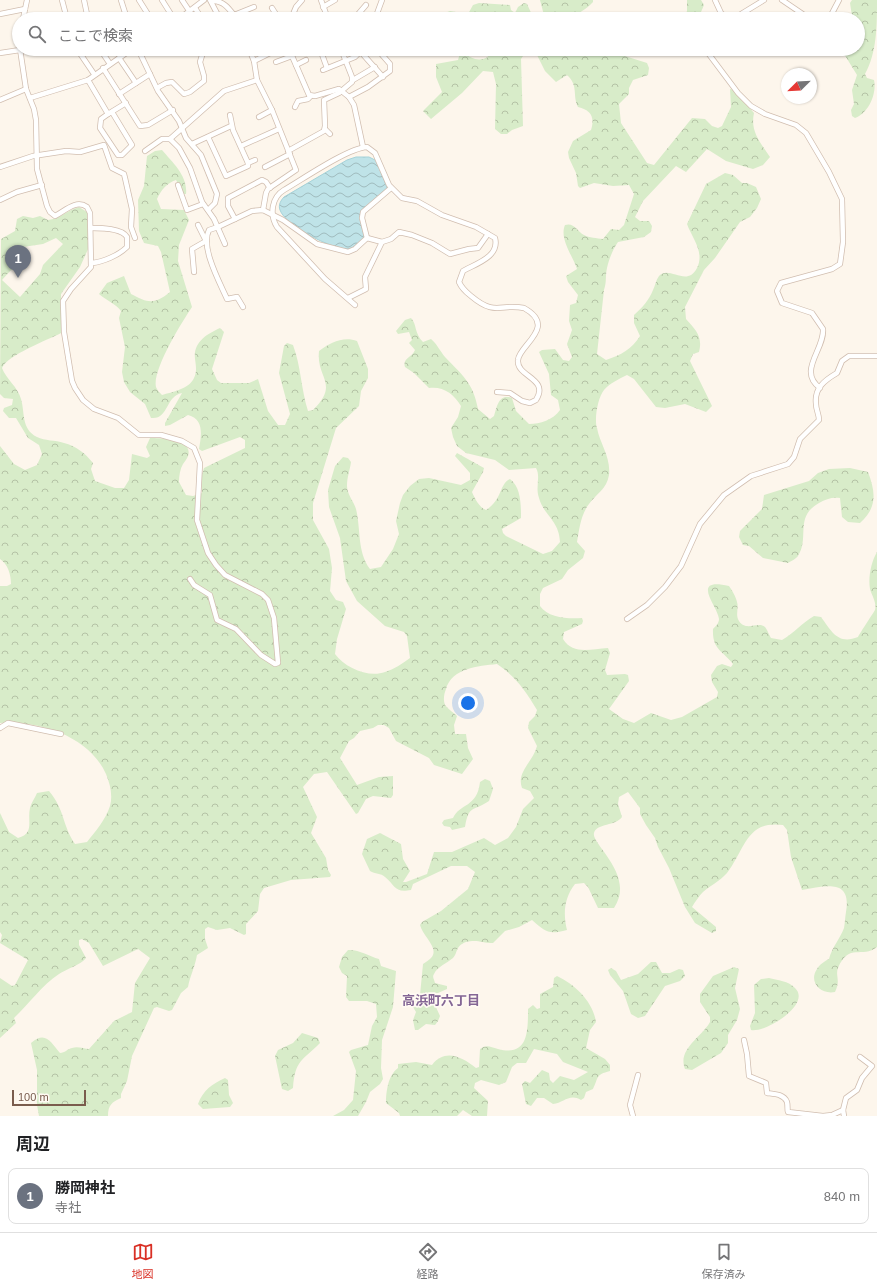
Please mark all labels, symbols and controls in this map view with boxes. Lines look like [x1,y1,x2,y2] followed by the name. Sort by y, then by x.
[12,12,865,56] search box
[26,23,48,45] icon: search
[58,27,133,44] text: ここで検索
[781,68,817,104] north arrow
[5,245,31,278] pin: 1
[458,693,478,713] your location
[402,993,480,1008] district label: 高浜町六丁目
[12,1088,86,1107] scale bar
[18,1091,49,1103] text: 100 m
[16,1135,50,1154] text: 周辺
[55,1179,115,1196] text: 勝岡神社
[26,1189,34,1204] text: 1
[824,1189,860,1204] text: 840 m
[55,1200,81,1215] text: 寺社
[132,1241,154,1281] tab: 地図
[417,1241,439,1281] tab: 経路
[702,1241,746,1281] tab: 保存済み

